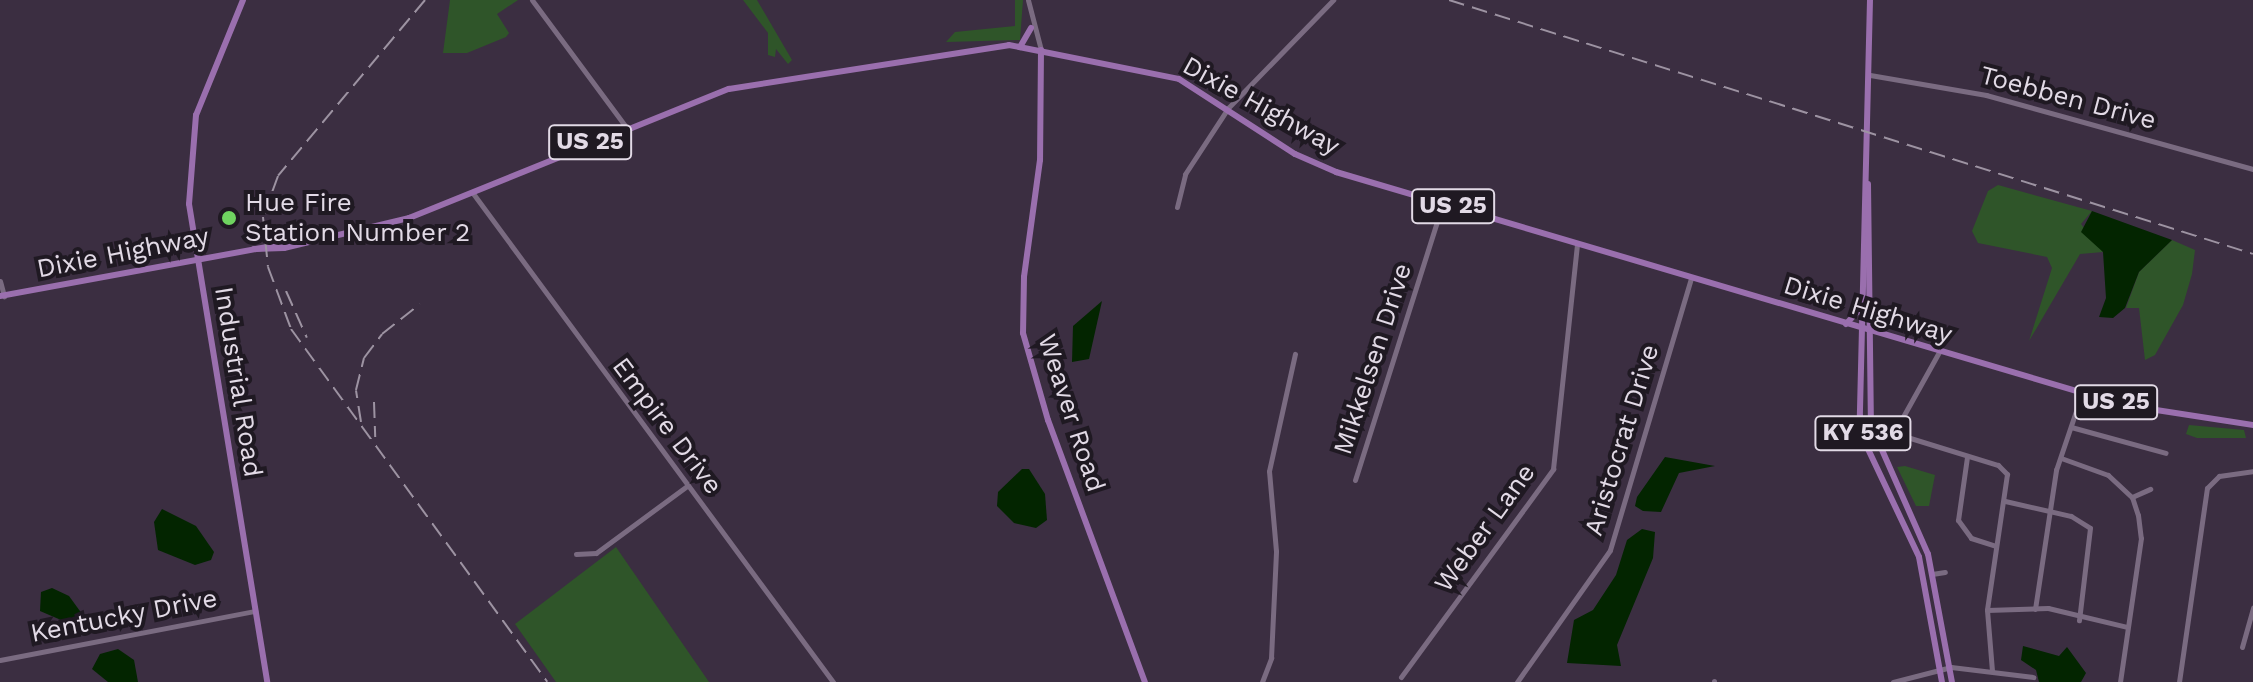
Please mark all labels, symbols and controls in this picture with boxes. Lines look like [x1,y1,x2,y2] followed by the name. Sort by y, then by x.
[1177,50,1345,162] street label: Dixie Highway
[1977,60,2159,136] street label: Toebben Drive
[548,122,632,162] road number: US 25
[1411,186,1495,226] road number: US 25
[245,187,471,248] place label: Hue Fire Station Number 2
[220,209,238,227] marker: Hue Fire Station Number 2
[34,221,212,285] street label: Dixie Highway
[1327,259,1419,459] street label: Mikkelsen Drive
[1780,270,1956,350] street label: Dixie Highway
[207,284,269,480] street label: Industrial Road
[1031,330,1111,496] street label: Weaver Road
[1578,341,1666,539] street label: Aristocrat Drive
[605,351,729,501] street label: Empire Drive
[2074,382,2158,422] road number: US 25
[1813,413,1913,453] road number: KY 536
[1428,458,1542,598] street label: Weber Lane
[28,583,220,649] street label: Kentucky Drive

